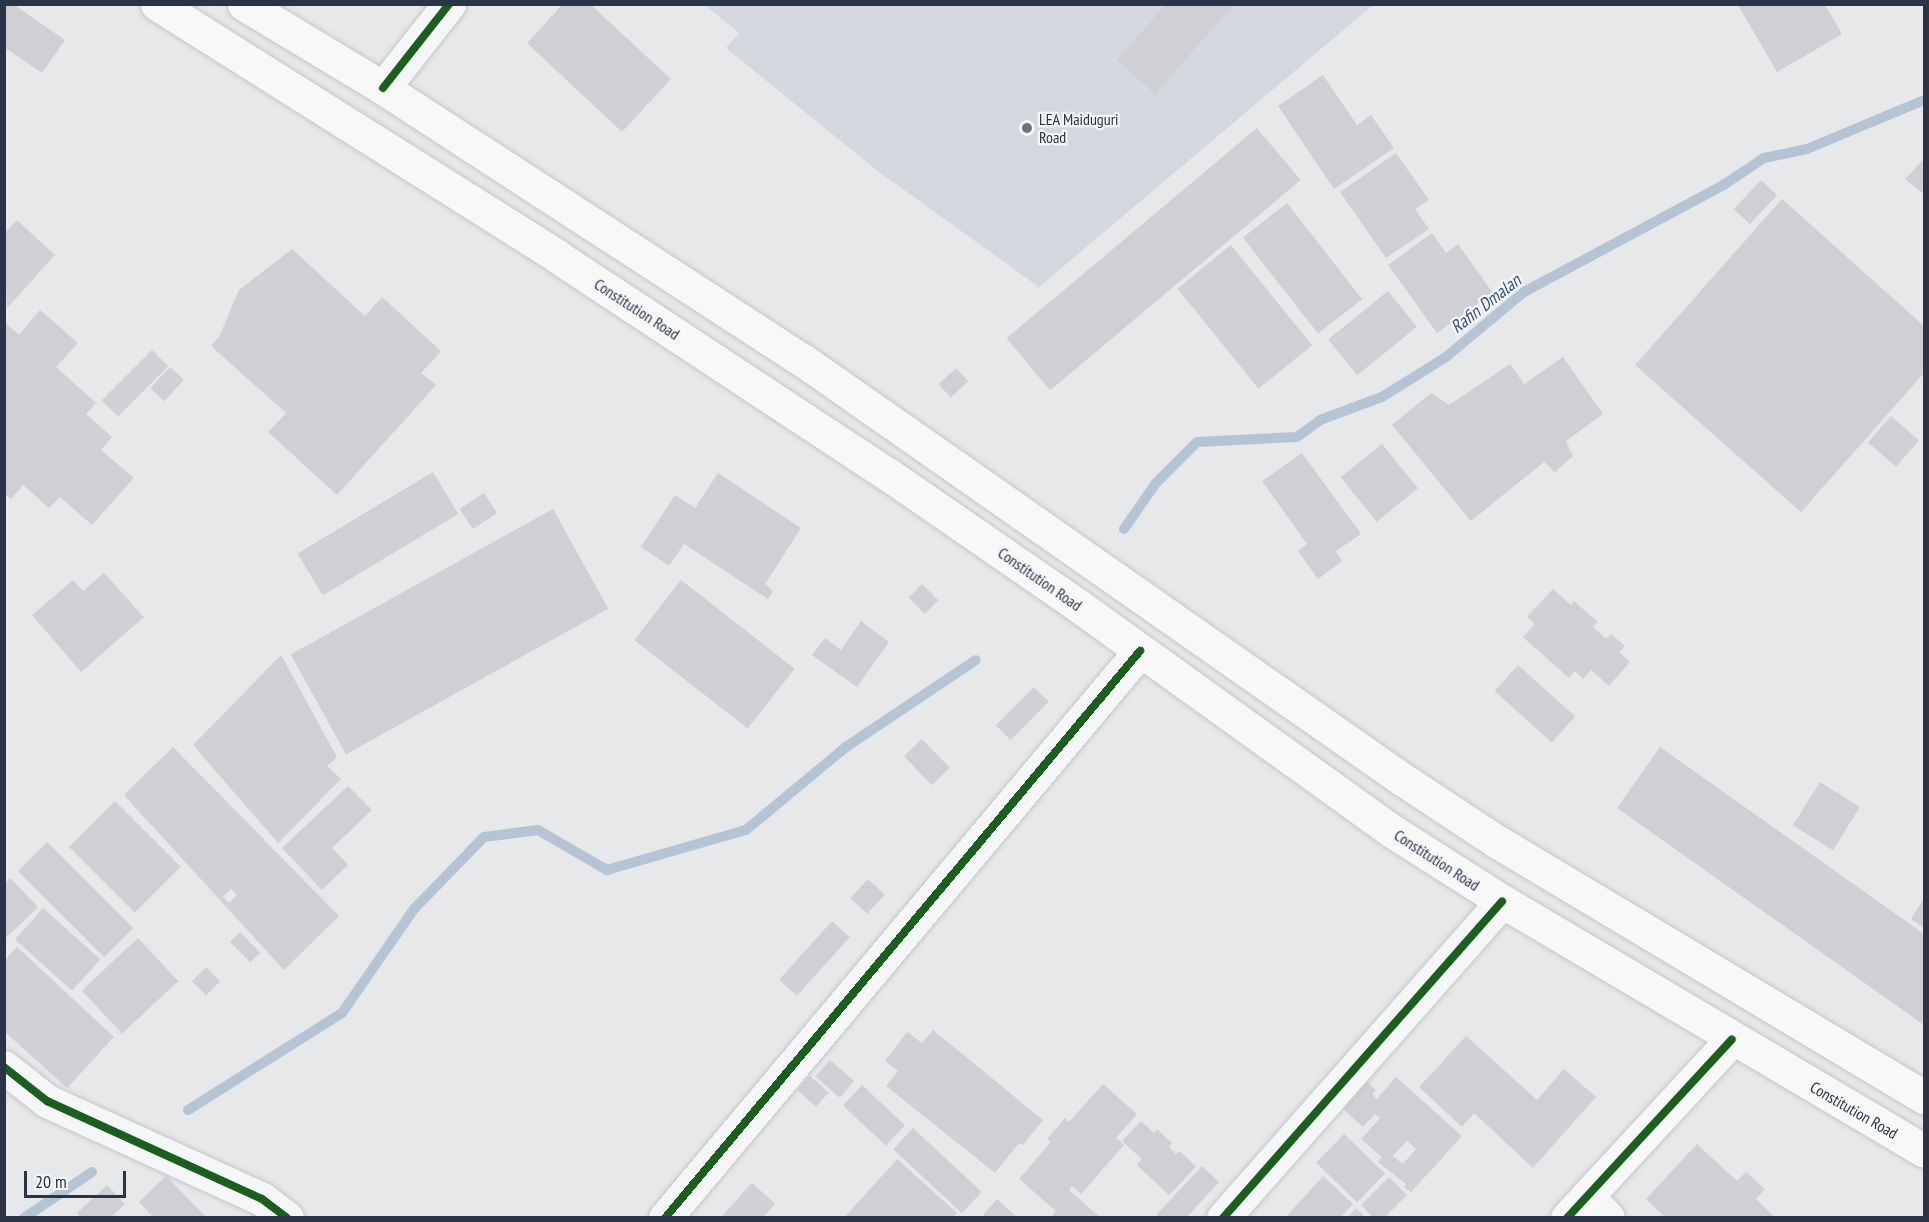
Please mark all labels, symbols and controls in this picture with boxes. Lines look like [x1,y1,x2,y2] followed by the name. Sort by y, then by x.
[1039,109,1119,147] place label: LEA Maiduguri Road
[1020,121,1034,135] marker: LEA Maiduguri Road
[1447,270,1525,338] water label: Rafin Dmalan
[591,274,683,344] street label: Constitution Road
[994,543,1086,615] street label: Constitution Road
[1391,825,1483,895] street label: Constitution Road
[1807,1077,1901,1143] street label: Constitution Road
[27,1159,129,1197] scale bar
[35,1170,67,1193] text: 20 m

